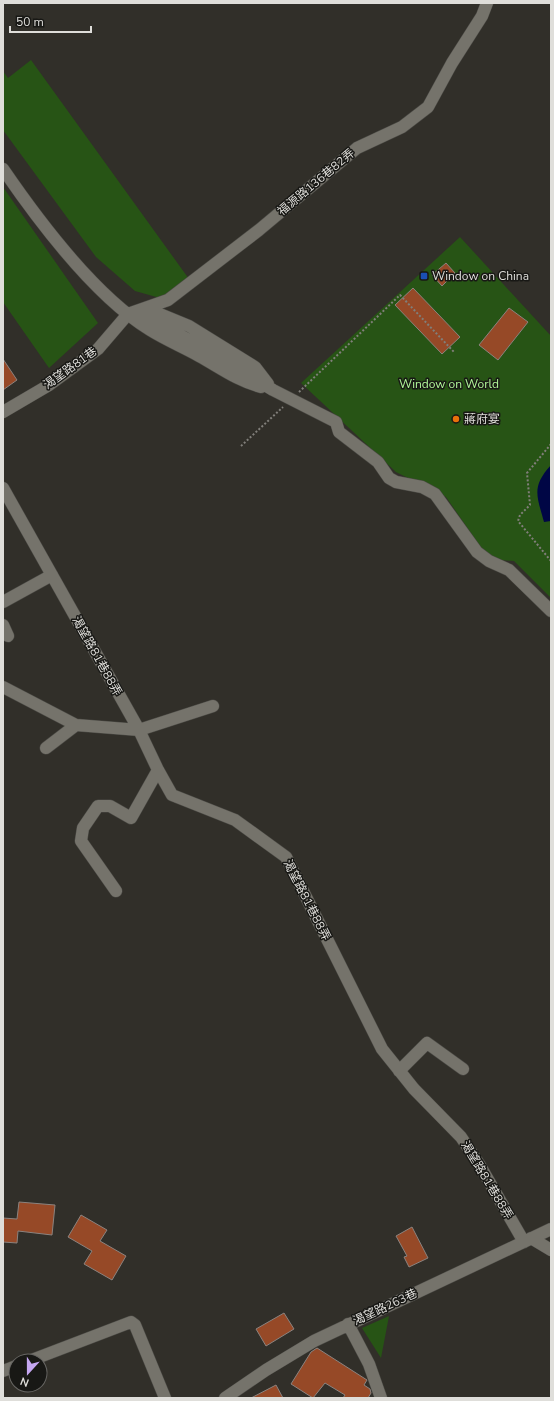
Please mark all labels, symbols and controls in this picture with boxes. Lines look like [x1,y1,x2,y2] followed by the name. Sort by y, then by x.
[10,8,91,34] scale bar
[16,14,44,30] text: 50 m
[274,145,358,219] street label: 福源路136巷82弄
[432,268,529,284] place label: Window on China
[419,271,429,281] marker: Window on China
[40,343,100,393] street label: 渴望路81巷
[399,376,499,392] park label: Window on World
[464,411,500,427] place label: 蔣府宴
[451,414,461,424] marker: 蔣府宴
[68,613,126,699] street label: 渴望路81巷88弄
[280,857,334,943] street label: 渴望路81巷88弄
[457,1138,517,1222] street label: 渴望路81巷88弄
[350,1285,420,1329] street label: 渴望路263巷
[8,1353,48,1393] north arrow
[18,1373,31,1390] text: N

